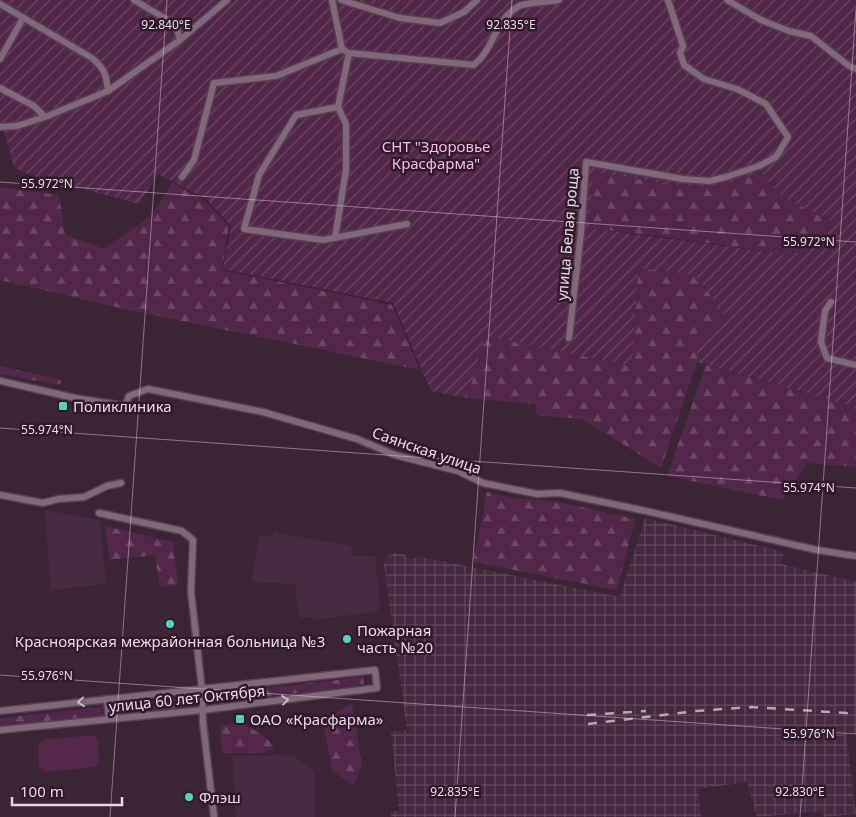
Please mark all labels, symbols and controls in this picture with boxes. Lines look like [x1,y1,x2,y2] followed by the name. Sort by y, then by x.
[141,16,191,33] text: 92.840°E
[486,16,536,33] text: 92.835°E
[382,136,490,173] park label: СНТ "Здоровье Красфарма"
[551,167,583,301] street label: улица Белая роща
[21,175,73,192] text: 55.972°N
[783,233,835,250] text: 55.972°N
[73,396,172,416] place label: Поликлиника
[57,400,69,412] marker: Поликлиника
[21,421,73,438] text: 55.974°N
[370,422,484,478] street label: Саянская улица
[783,479,835,496] text: 55.974°N
[164,618,176,630] marker: Красноярская межрайонная больница №3
[357,620,433,657] place label: Пожарная часть №20
[15,631,325,651] place label: Красноярская межрайонная больница №3
[341,633,353,645] marker: Пожарная часть №20
[21,667,73,684] text: 55.976°N
[108,680,266,716] street label: улица 60 лет Октября
[281,695,289,706] one-way arrow
[77,696,85,707] one-way arrow
[250,709,384,729] place label: ОАО «Красфарма»
[234,713,246,725] marker: ОАО «Красфарма»
[783,725,835,742] text: 55.976°N
[12,774,122,806] scale bar
[20,781,64,801] text: 100 m
[430,783,480,800] text: 92.835°E
[775,783,825,800] text: 92.830°E
[199,787,241,807] place label: Флэш
[183,791,195,803] marker: Флэш

